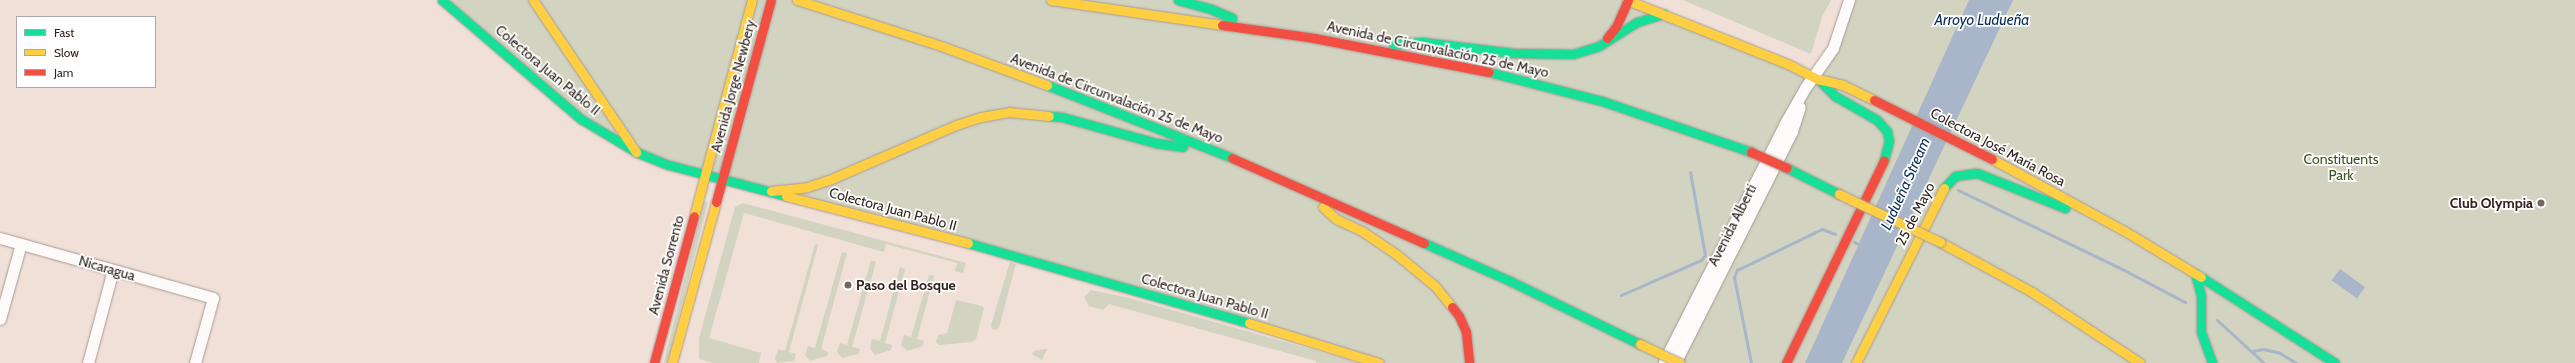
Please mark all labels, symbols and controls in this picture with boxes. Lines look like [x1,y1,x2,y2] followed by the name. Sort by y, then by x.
[1935,12,2029,30] water label: Arroyo Ludueña
[16,16,156,88] legend
[1326,17,1550,81] street label: Avenida de Circunvalación 25 de Mayo
[707,18,759,154] street label: Avenida Jorge Newbery
[492,21,604,119] street label: Colectora Juan Pablo II
[54,25,74,40] text: Fast
[54,45,79,60] text: Slow
[1008,50,1226,146] street label: Avenida de Circunvalación 25 de Mayo
[54,65,73,80] text: Jam
[1928,104,2068,190] street label: Colectora José María Rosa
[1878,135,1934,233] water label: Ludueña Stream
[2304,151,2378,184] park label: Constituents Park
[1892,180,1938,248] street label: 25 de Mayo
[1704,181,1760,269] street label: Avenida Alberti
[827,184,959,234] street label: Colectora Juan Pablo II
[2450,195,2533,211] place label: Club Olympia
[2536,198,2546,208] marker: Club Olympia
[645,213,687,317] street label: Avenida Sorrento
[77,252,137,284] street label: Nicaragua
[1140,270,1270,322] street label: Colectora Juan Pablo II
[856,277,956,293] place label: Paso del Bosque
[843,280,853,290] marker: Paso del Bosque

